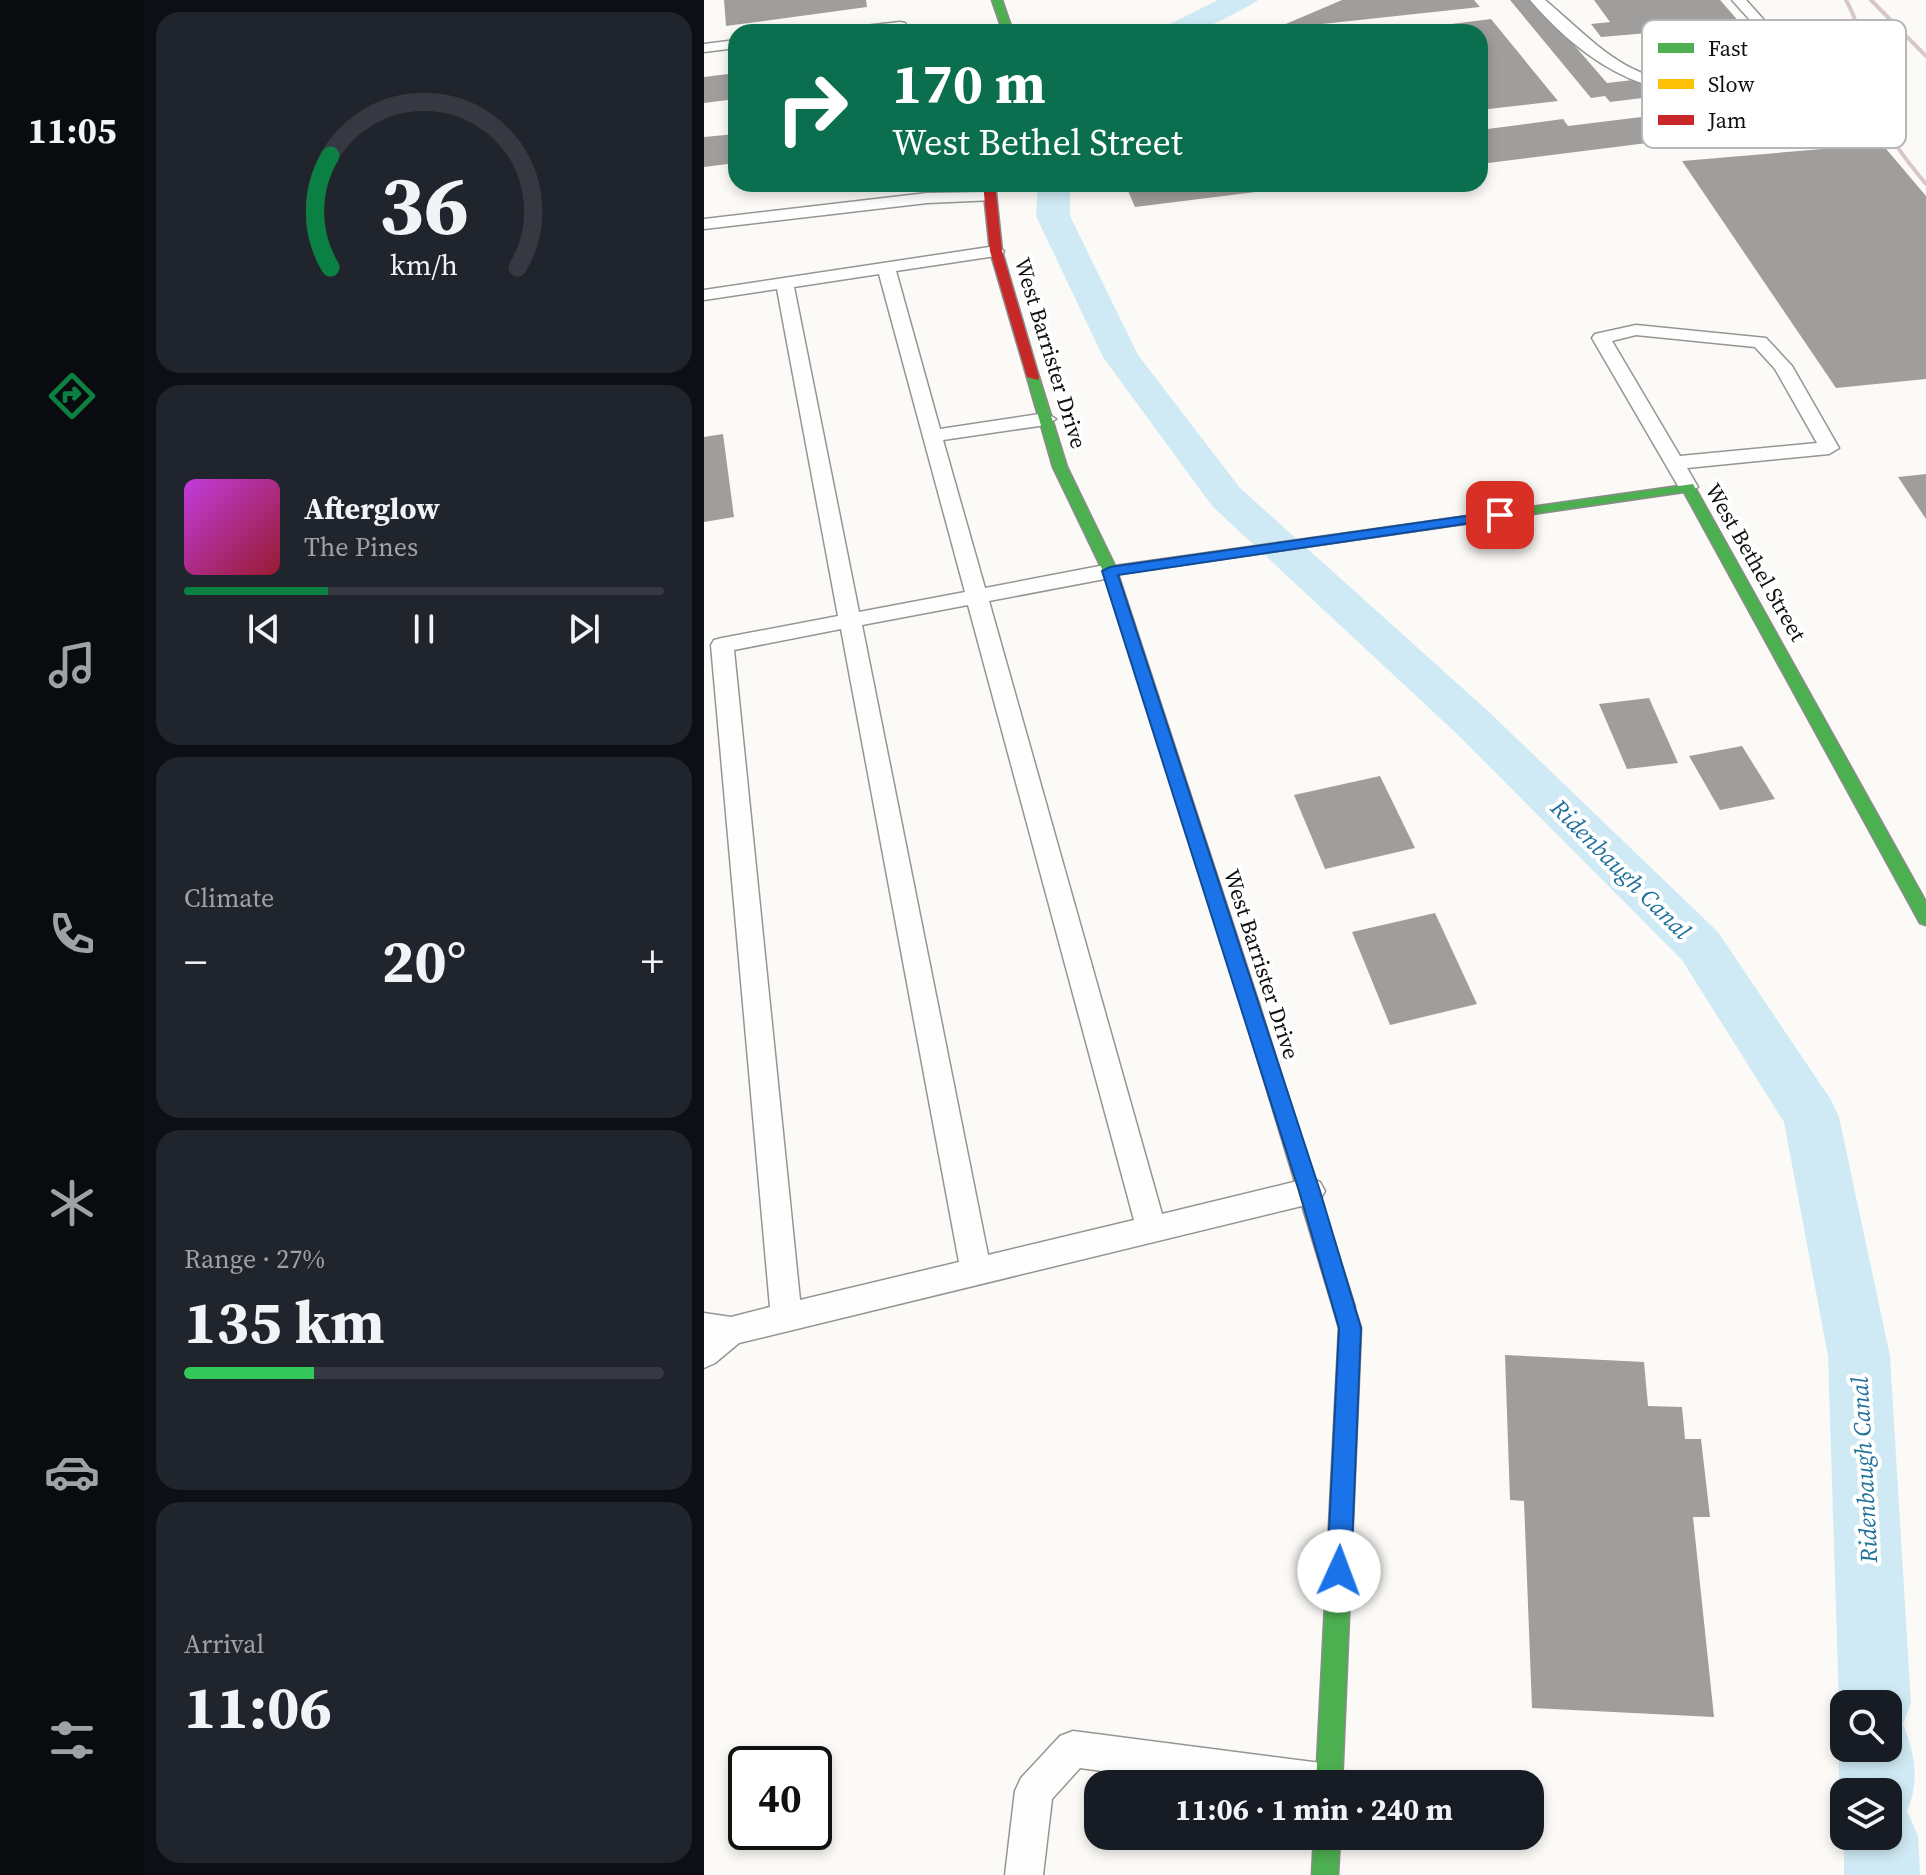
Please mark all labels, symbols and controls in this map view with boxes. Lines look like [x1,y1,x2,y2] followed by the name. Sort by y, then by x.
[1642,20,1906,148] legend
[1708,33,1749,63] text: Fast
[892,45,1046,122] text: 170 m
[760,56,864,160] icon: right
[1708,69,1755,99] text: Slow
[1707,105,1747,135] text: Jam
[28,106,116,155] text: 11:05
[892,118,1183,167] text: West Bethel Street
[379,148,469,262] text: 36
[390,245,458,285] text: km/h
[1008,254,1094,452] street label: West Barrister Drive
[44,368,100,424] icon: directions
[1699,478,1814,647] street label: West Bethel Street
[1466,481,1534,549] pin
[304,488,440,529] text: Afterglow
[1478,493,1522,537] icon: arrive
[304,529,418,565] text: The Pines
[242,607,286,651] icon: previous
[402,607,446,651] icon: pause
[562,607,606,651] icon: next
[44,637,100,693] icon: music
[1543,791,1699,947] water label: Ridenbaugh Canal
[1217,865,1307,1063] street label: West Barrister Drive
[184,880,274,916] text: Climate
[44,906,100,962] icon: phone
[382,920,466,1002] text: 20°
[184,931,207,992] text: −
[641,931,664,992] text: +
[44,1175,100,1231] icon: climate
[184,1241,325,1277] text: Range · 27%
[184,1281,385,1363] text: 135 km
[1843,1376,1885,1565] water label: Ridenbaugh Canal
[44,1444,100,1500] icon: car
[1297,1529,1381,1613] position arrow
[184,1626,264,1662] text: Arrival
[184,1666,332,1748] text: 11:06
[1830,1690,1902,1850] map controls
[1830,1690,1902,1762] button: search
[44,1712,100,1768] icon: filters
[728,1746,832,1850] speed limit sign: 40
[1830,1778,1902,1850] button: layers
[1175,1789,1453,1830] text: 11:06 · 1 min · 240 m

